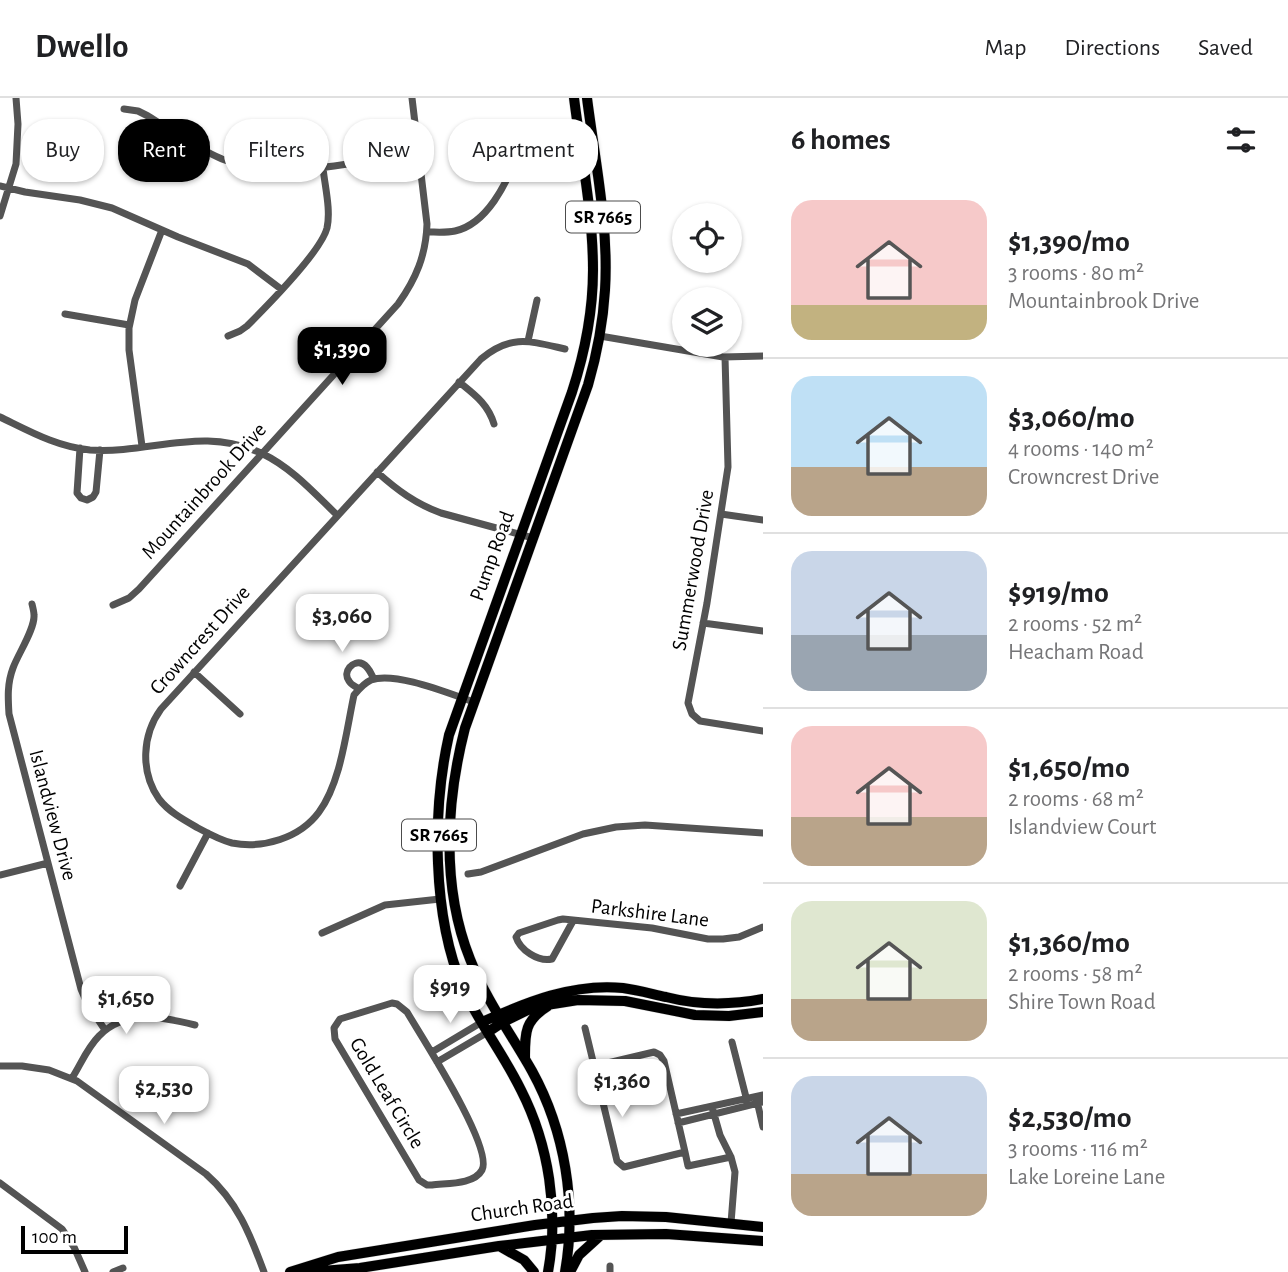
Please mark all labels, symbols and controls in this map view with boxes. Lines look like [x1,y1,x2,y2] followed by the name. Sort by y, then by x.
[35,31,129,64] text: Dwello
[984,36,1026,60] text: Map
[1064,36,1160,60] text: Directions
[1198,36,1253,60] text: Saved
[21,119,104,182] chip: Buy
[118,119,210,182] chip: Rent
[224,119,329,182] chip: Filters
[343,119,434,182] chip: New
[448,119,598,182] chip: Apartment
[1222,121,1260,159] icon: filters
[791,125,891,155] text: 6 homes
[566,202,640,232] road number: SR 7665
[672,203,742,357] map controls
[672,203,742,273] button: locate
[1008,227,1130,257] text: $1,390/mo
[847,228,931,312] icon: home
[1008,262,1144,285] text: 3 rooms · 80 m²
[672,287,742,357] button: layers
[1008,290,1199,313] text: Mountainbrook Drive
[285,328,399,387] pin: $1,390
[314,338,370,361] text: $1,390
[1008,403,1135,433] text: $3,060/mo
[847,404,931,488] icon: home
[138,419,270,563] street label: Mountainbrook Drive
[1008,438,1154,461] text: 4 rooms · 140 m²
[1008,466,1159,489] text: Crowncrest Drive
[669,488,717,652] street label: Summerwood Drive
[466,508,518,604] street label: Pump Road
[1008,578,1109,608] text: $919/mo
[847,579,931,663] icon: home
[146,582,254,698] street label: Crowncrest Drive
[285,594,399,654] pin: $3,060
[312,605,372,628] text: $3,060
[1008,613,1142,636] text: 2 rooms · 52 m²
[1008,641,1144,664] text: Heacham Road
[25,747,81,883] street label: Islandview Drive
[1008,753,1130,783] text: $1,650/mo
[847,754,931,838] icon: home
[1008,788,1144,811] text: 2 rooms · 68 m²
[1008,816,1156,839] text: Islandview Court
[402,820,476,850] road number: SR 7665
[590,895,710,931] street label: Parkshire Lane
[1008,928,1130,958] text: $1,360/mo
[847,929,931,1013] icon: home
[1008,963,1143,986] text: 2 rooms · 58 m²
[409,965,491,1025] pin: $919
[69,976,183,1036] pin: $1,650
[430,976,470,999] text: $919
[98,987,154,1010] text: $1,650
[1008,991,1156,1014] text: Shire Town Road
[346,1034,428,1152] street label: Gold Leaf Circle
[565,1060,679,1119] pin: $1,360
[107,1066,221,1126] pin: $2,530
[594,1070,650,1093] text: $1,360
[135,1077,193,1100] text: $2,530
[1008,1103,1132,1133] text: $2,530/mo
[847,1104,931,1188] icon: home
[1008,1138,1148,1161] text: 3 rooms · 116 m²
[1008,1166,1165,1189] text: Lake Loreine Lane
[469,1190,575,1226] street label: Church Road
[21,1223,128,1255] scale bar
[32,1228,77,1247] text: 100 m

